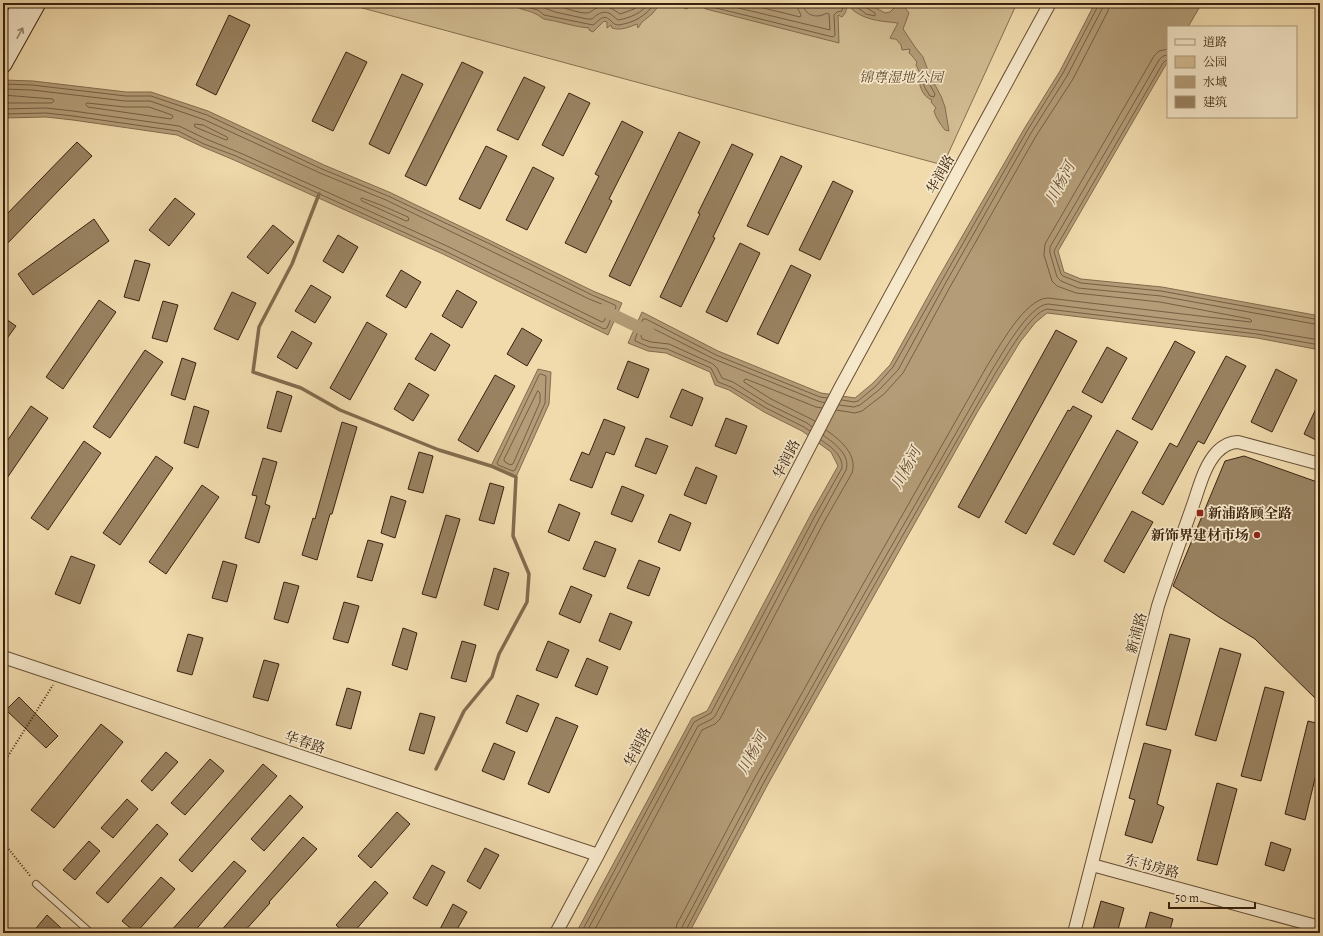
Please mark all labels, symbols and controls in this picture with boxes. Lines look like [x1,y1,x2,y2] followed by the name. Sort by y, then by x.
[1167,26,1297,118] legend
[17,27,25,39] one-way arrow
[1203,34,1227,50] text: 道路
[1203,54,1227,70] text: 公园
[859,68,945,87] park label: 锦尊湿地公园
[1203,74,1227,90] text: 水域
[1203,94,1227,110] text: 建筑
[922,151,959,197] street label: 华润路
[1041,156,1081,208] water label: 川杨河
[768,436,804,482] street label: 华润路
[887,441,927,493] water label: 川杨河
[1208,504,1292,523] place label: 新浦路顾全路
[1195,508,1205,518] marker: 新浦路顾全路
[1151,526,1249,545] place label: 新饰界建材市场
[1252,530,1262,540] marker: 新饰界建材市场
[1122,610,1151,656] street label: 新浦路
[619,724,655,770] street label: 华润路
[733,726,773,778] water label: 川杨河
[282,727,328,758] street label: 华春路
[1122,850,1181,883] street label: 东书房路
[1169,884,1255,910] scale bar
[1175,890,1199,906] text: 50 m

